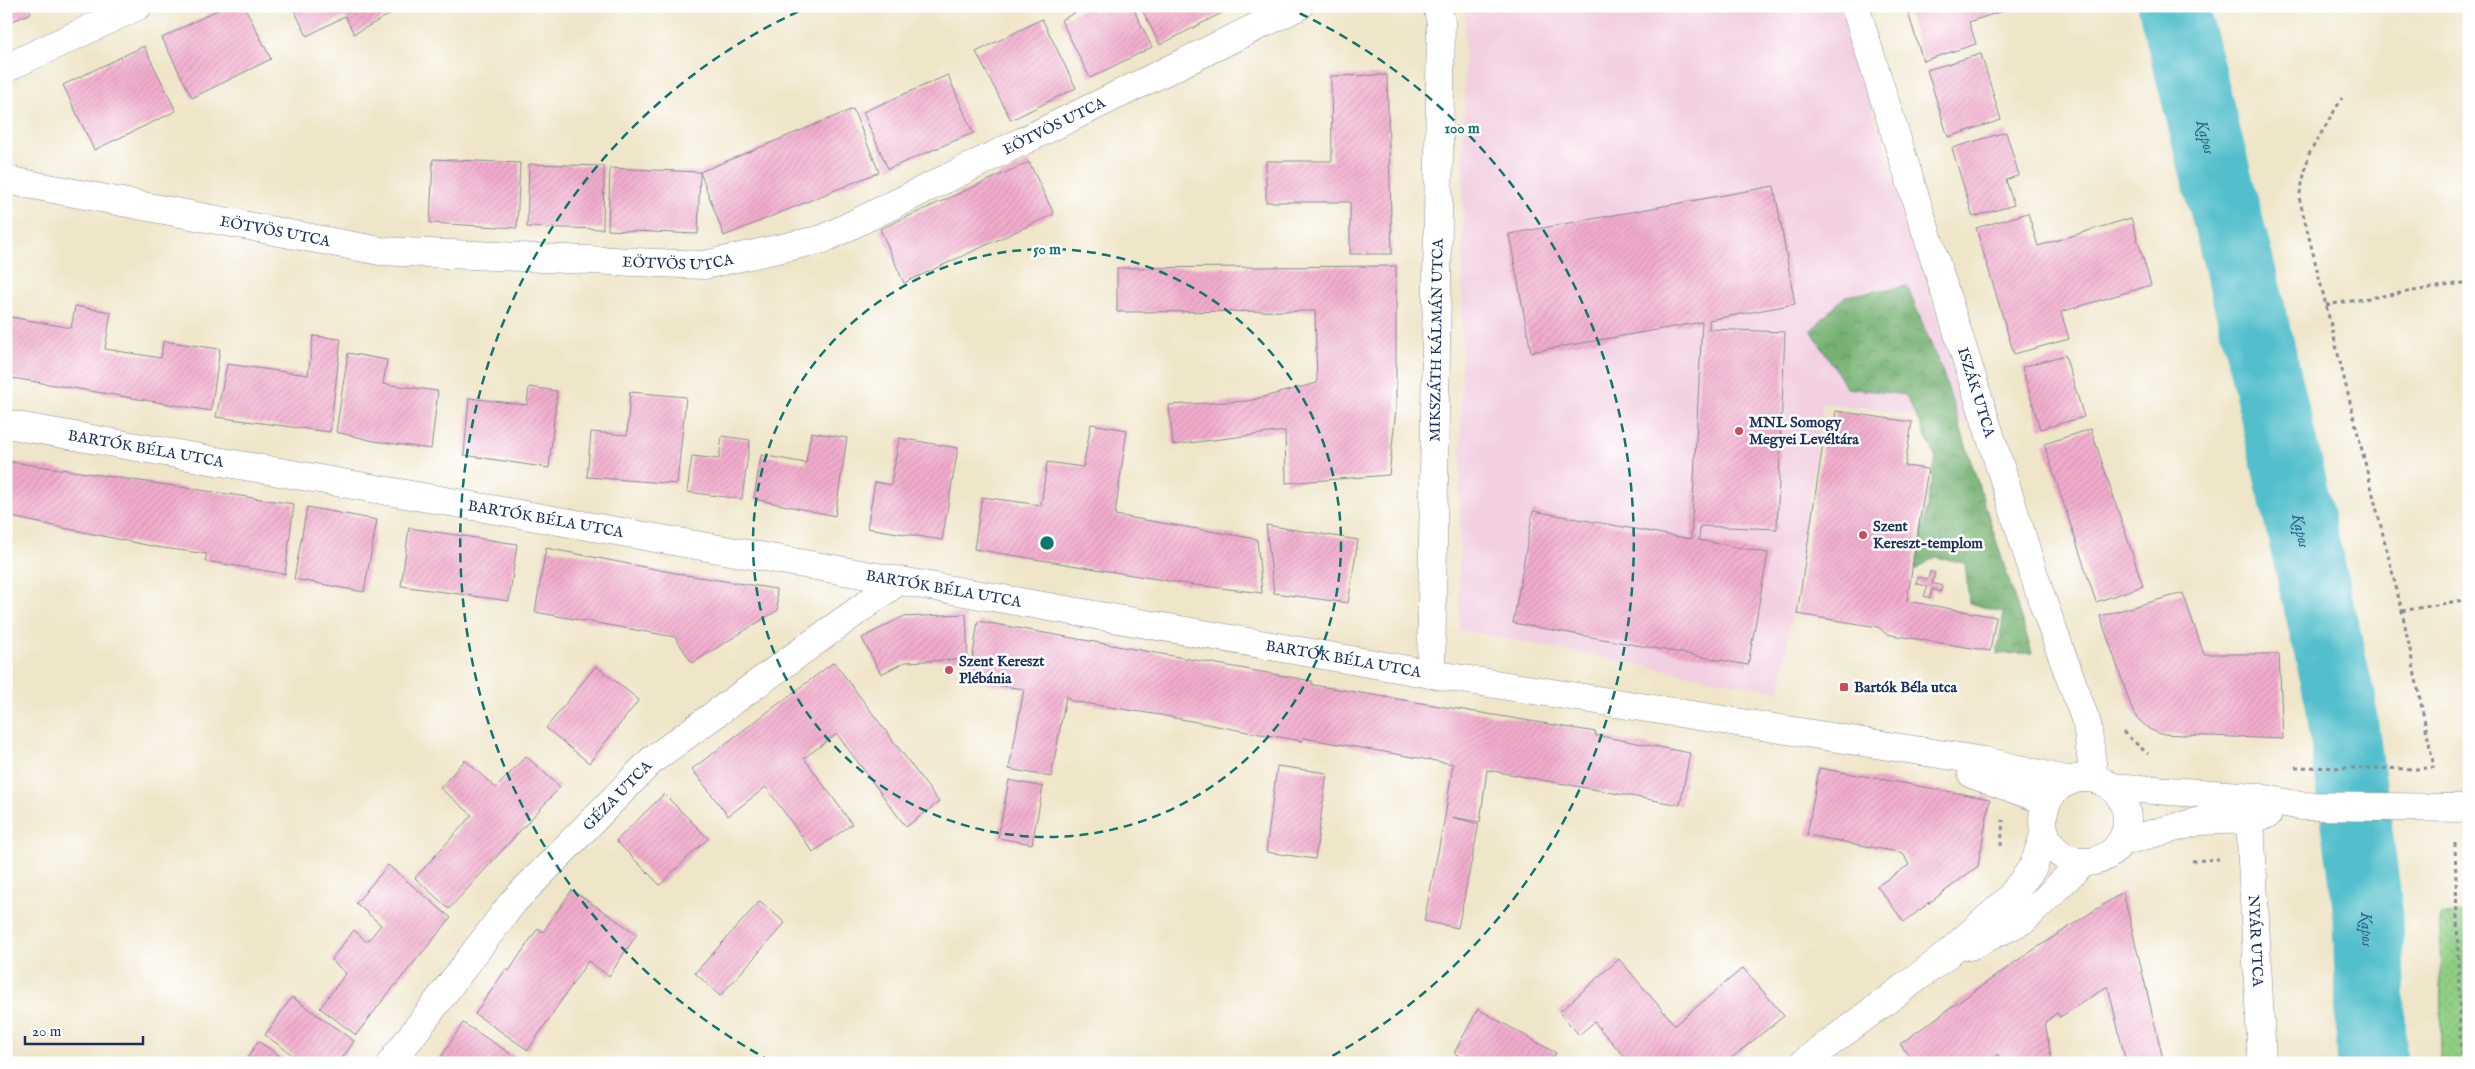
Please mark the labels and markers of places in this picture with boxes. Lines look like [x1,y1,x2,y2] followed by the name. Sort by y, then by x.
[1749,413,1859,449] place label: MNL Somogy Megyei Levéltára
[1733,425,1745,437] marker: MNL Somogy Megyei Levéltára
[1873,517,1983,553] place label: Szent Kereszt-templom
[1857,529,1869,541] marker: Szent Kereszt-templom
[1038,534,1056,552] centre of rings
[959,652,1045,688] place label: Szent Kereszt Plébánia
[943,664,955,676] marker: Szent Kereszt Plébánia
[1854,678,1957,697] place label: Bartók Béla utca
[1838,681,1850,693] marker: Bartók Béla utca

